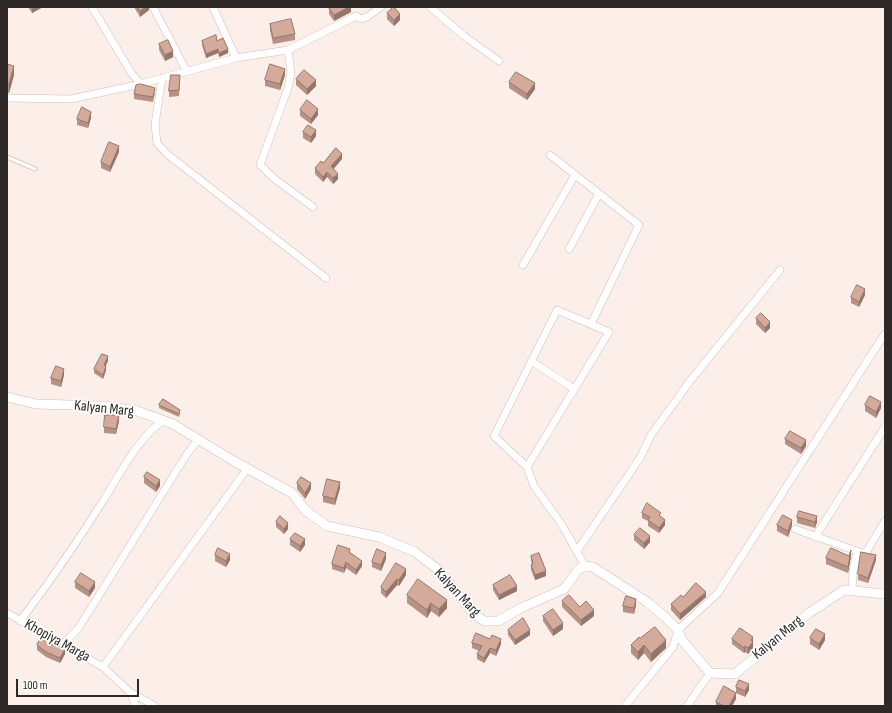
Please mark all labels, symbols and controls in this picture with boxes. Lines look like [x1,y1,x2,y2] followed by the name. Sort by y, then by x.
[73,397,135,421] street label: Kalyan Marg
[430,565,484,621] street label: Kalyan Marg
[749,612,807,664] street label: Kalyan Marg
[21,616,93,666] street label: Khopiya Marga
[18,671,141,697] scale bar
[23,678,48,693] text: 100 m

